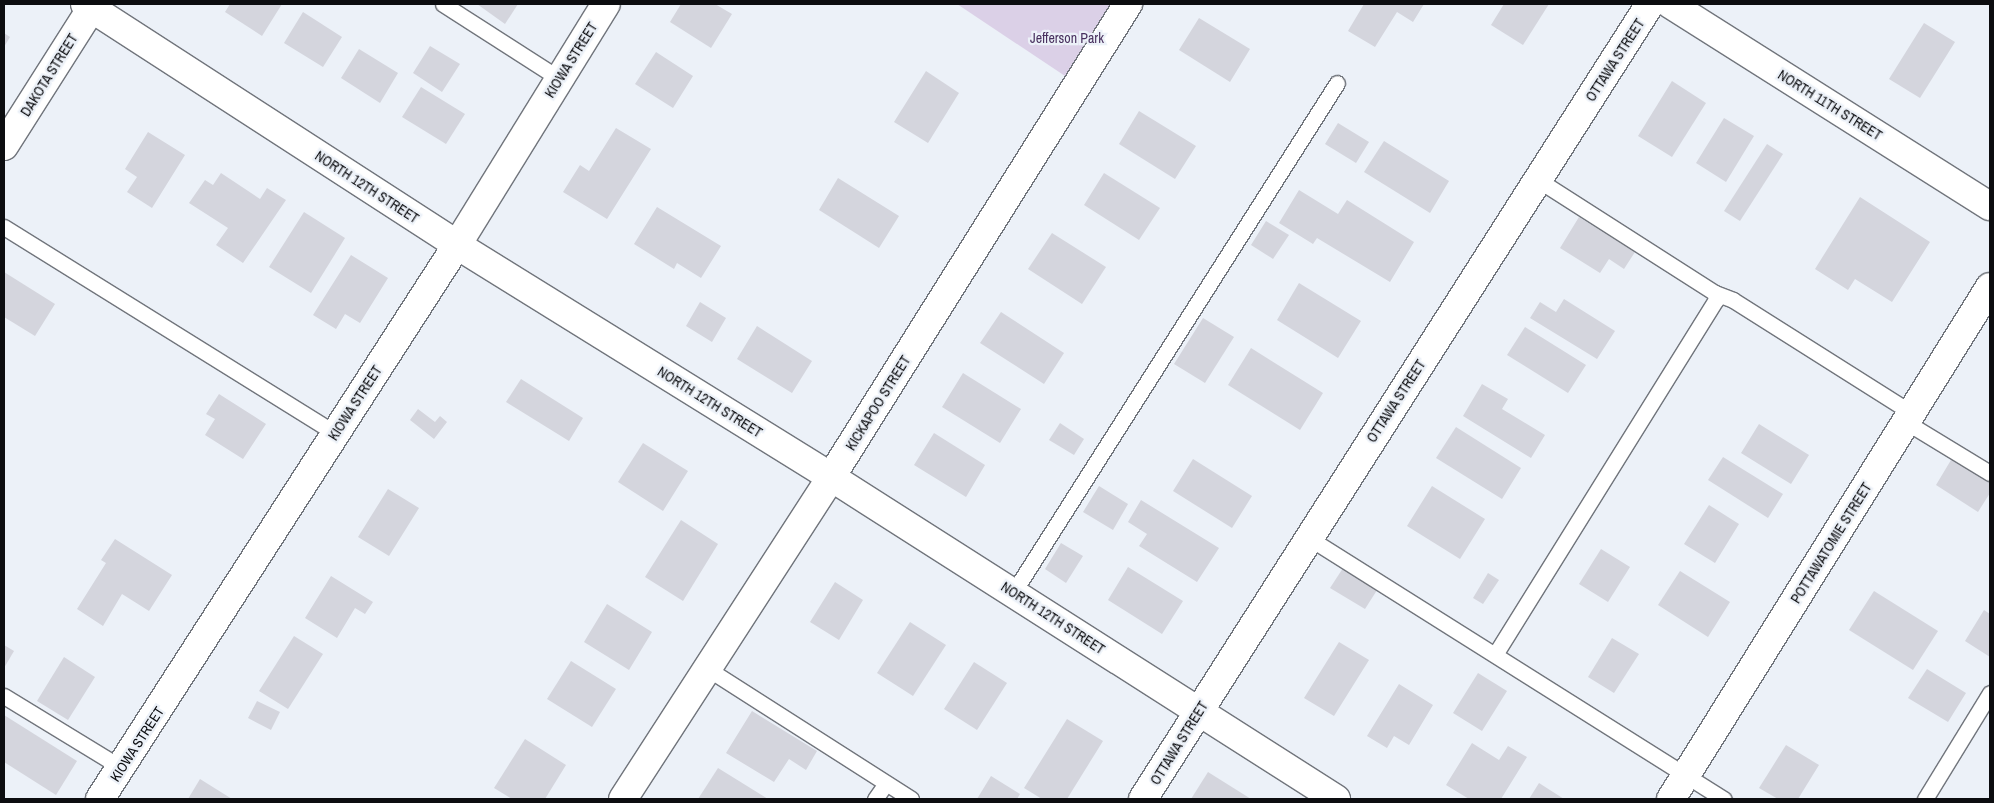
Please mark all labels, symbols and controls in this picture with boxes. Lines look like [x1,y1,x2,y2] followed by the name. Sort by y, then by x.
[1582,15,1648,105] street label: OTTAWA STREET
[541,19,601,101] street label: KIOWA STREET
[17,30,81,120] street label: DAKOTA STREET
[1030,30,1104,46] park label: Jefferson Park
[1775,66,1885,144] street label: NORTH 11TH STREET
[312,147,422,227] street label: NORTH 12TH STREET
[842,353,914,453] street label: KICKAPOO STREET
[1363,356,1429,446] street label: OTTAWA STREET
[324,362,386,444] street label: KIOWA STREET
[655,363,765,441] street label: NORTH 12TH STREET
[1787,480,1875,606] street label: POTTAWATOMIE STREET
[998,578,1108,658] street label: NORTH 12TH STREET
[1146,698,1212,788] street label: OTTAWA STREET
[106,703,168,785] street label: KIOWA STREET

